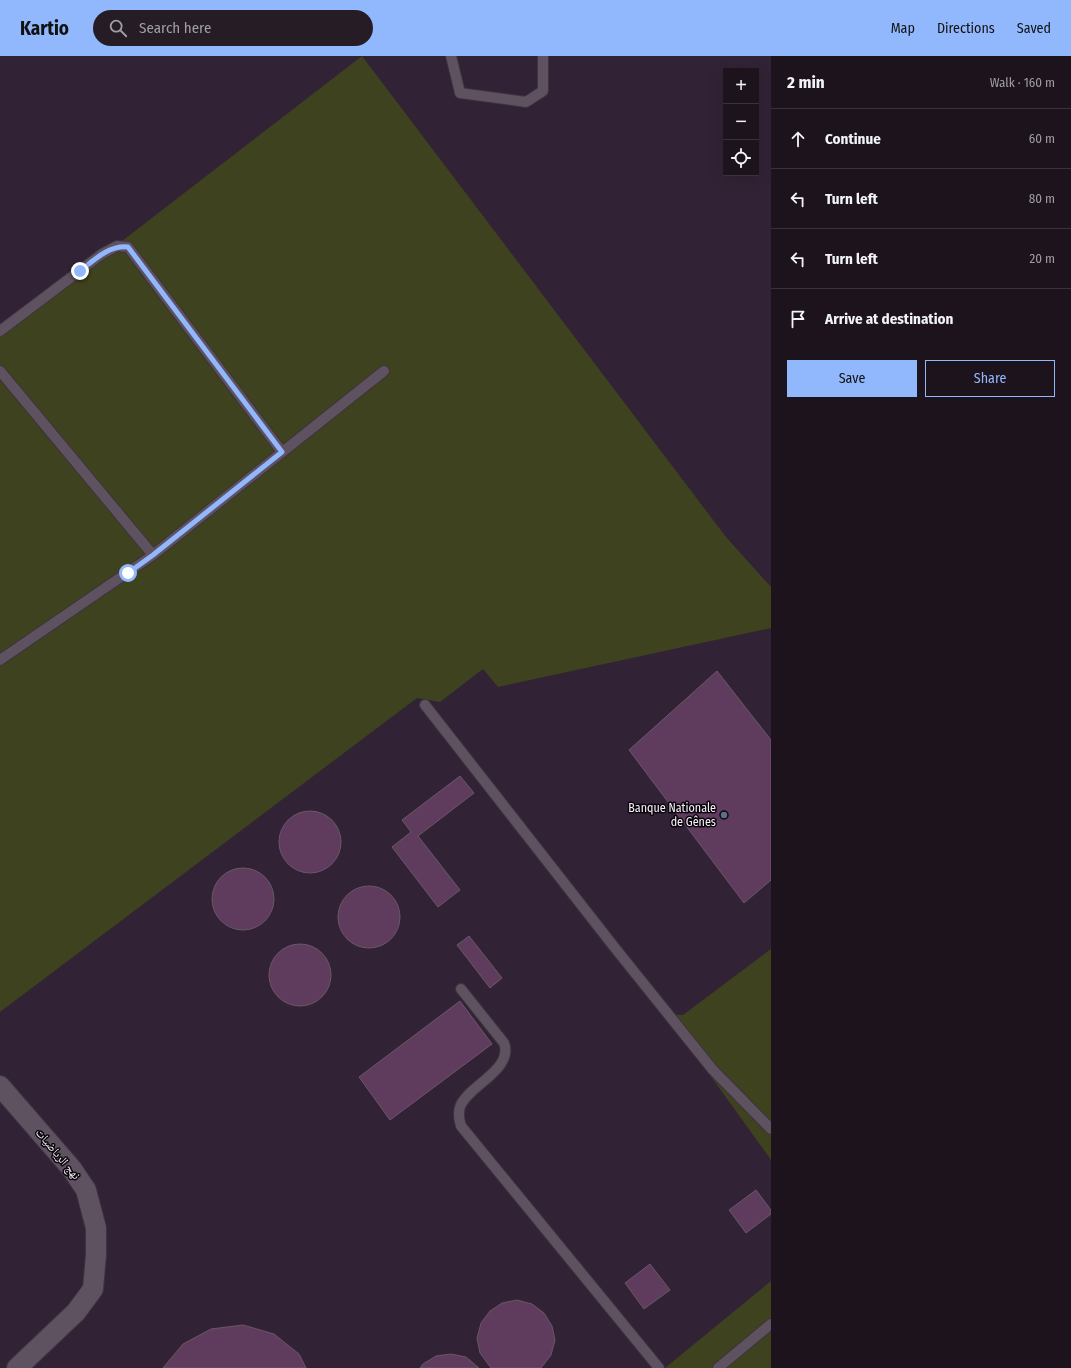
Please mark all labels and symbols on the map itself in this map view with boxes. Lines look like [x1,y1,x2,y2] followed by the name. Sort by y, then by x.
[71,262,89,280] route end
[119,564,137,582] route start
[628,801,716,829] place label: Banque Nationale de Gênes
[719,810,729,820] marker: Banque Nationale de Gênes
[33,1126,83,1182] street label: نهج الرياضيات

